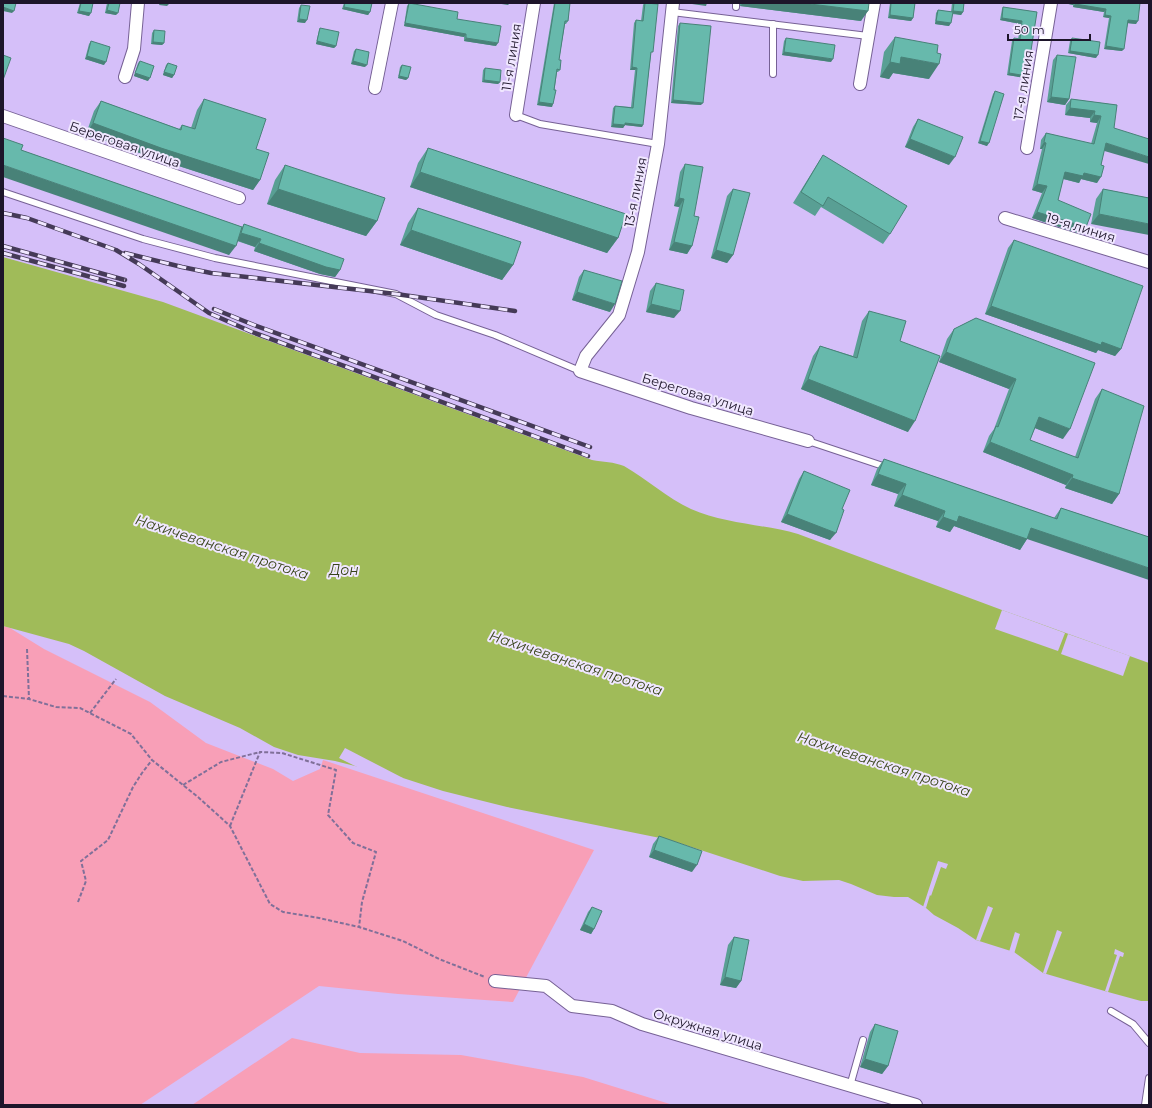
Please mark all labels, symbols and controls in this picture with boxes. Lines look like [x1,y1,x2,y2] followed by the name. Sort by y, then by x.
[1008,16,1090,42] scale bar
[498,22,524,92] street label: 11-я линия
[1014,22,1045,37] text: 50 m
[1010,49,1036,121] street label: 17-я линия
[68,118,182,170] street label: Береговая улица
[620,156,650,228] street label: 13-я линия
[1045,209,1117,245] street label: 19-я линия
[640,369,756,419] street label: Береговая улица
[133,510,311,584] water label: Нахичеванская протока
[327,561,359,579] water label: Дон
[487,626,665,700] water label: Нахичеванская протока
[795,727,973,801] water label: Нахичеванская протока
[651,1005,765,1053] street label: Окружная улица

